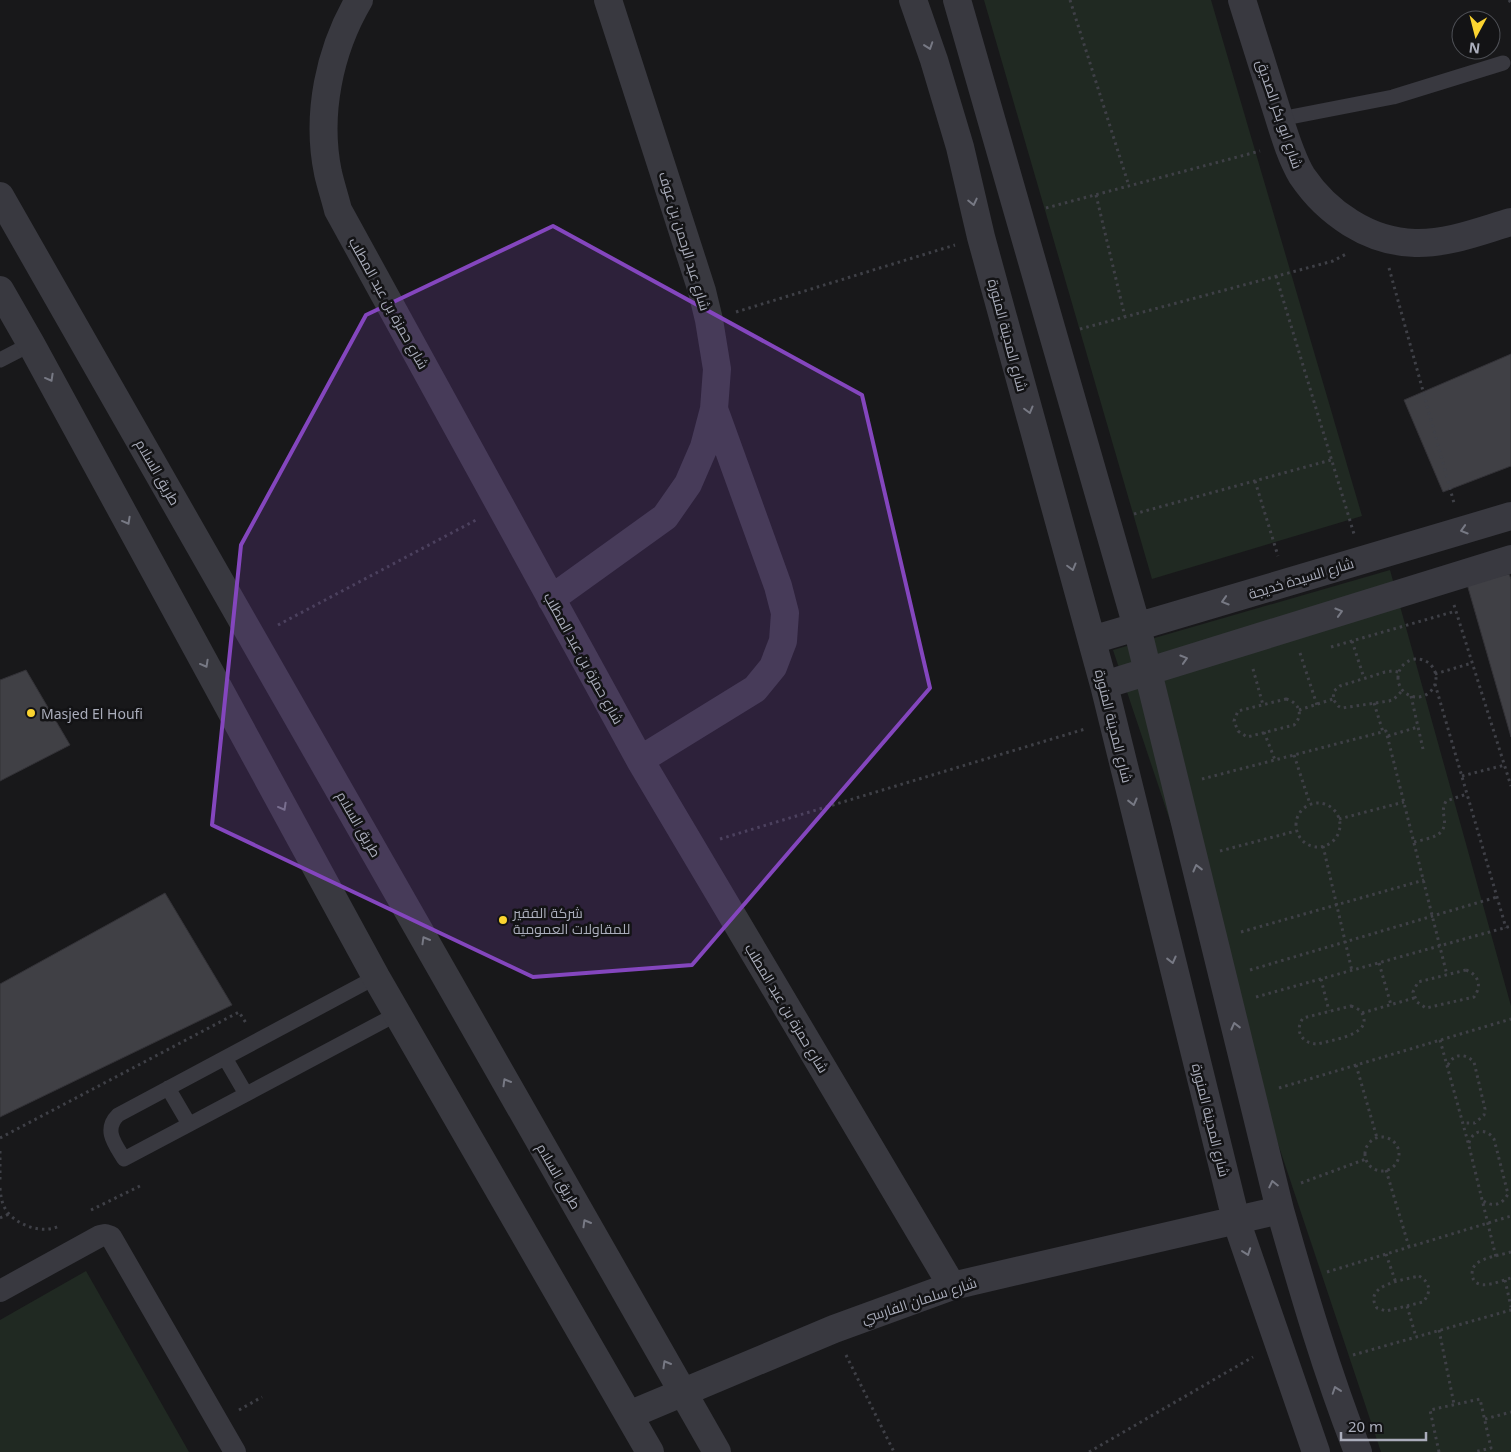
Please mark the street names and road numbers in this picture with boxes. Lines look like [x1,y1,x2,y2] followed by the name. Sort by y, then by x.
[1252,57,1308,171] street label: شارع ابو بكر الصديق
[655,169,715,313] street label: شارع عبد الرحمن بن عوف
[345,234,433,372] street label: شارع حمزة بن عبد المطلب
[984,276,1032,394] street label: شارع المدينة المنورة
[131,435,185,509] street label: طريق السلام
[1246,553,1356,603] street label: شارع السيدة خديجة
[540,589,628,727] street label: شارع حمزة بن عبد المطلب
[1091,667,1137,785] street label: شارع المدينة المنورة
[332,787,386,861] street label: طريق السلام
[741,940,833,1076] street label: شارع حمزة بن عبد المطلب
[1188,1061,1234,1179] street label: شارع المدينة المنورة
[532,1139,586,1213] street label: طريق السلام
[859,1272,980,1330] street label: شارع سلمان الفارسي

